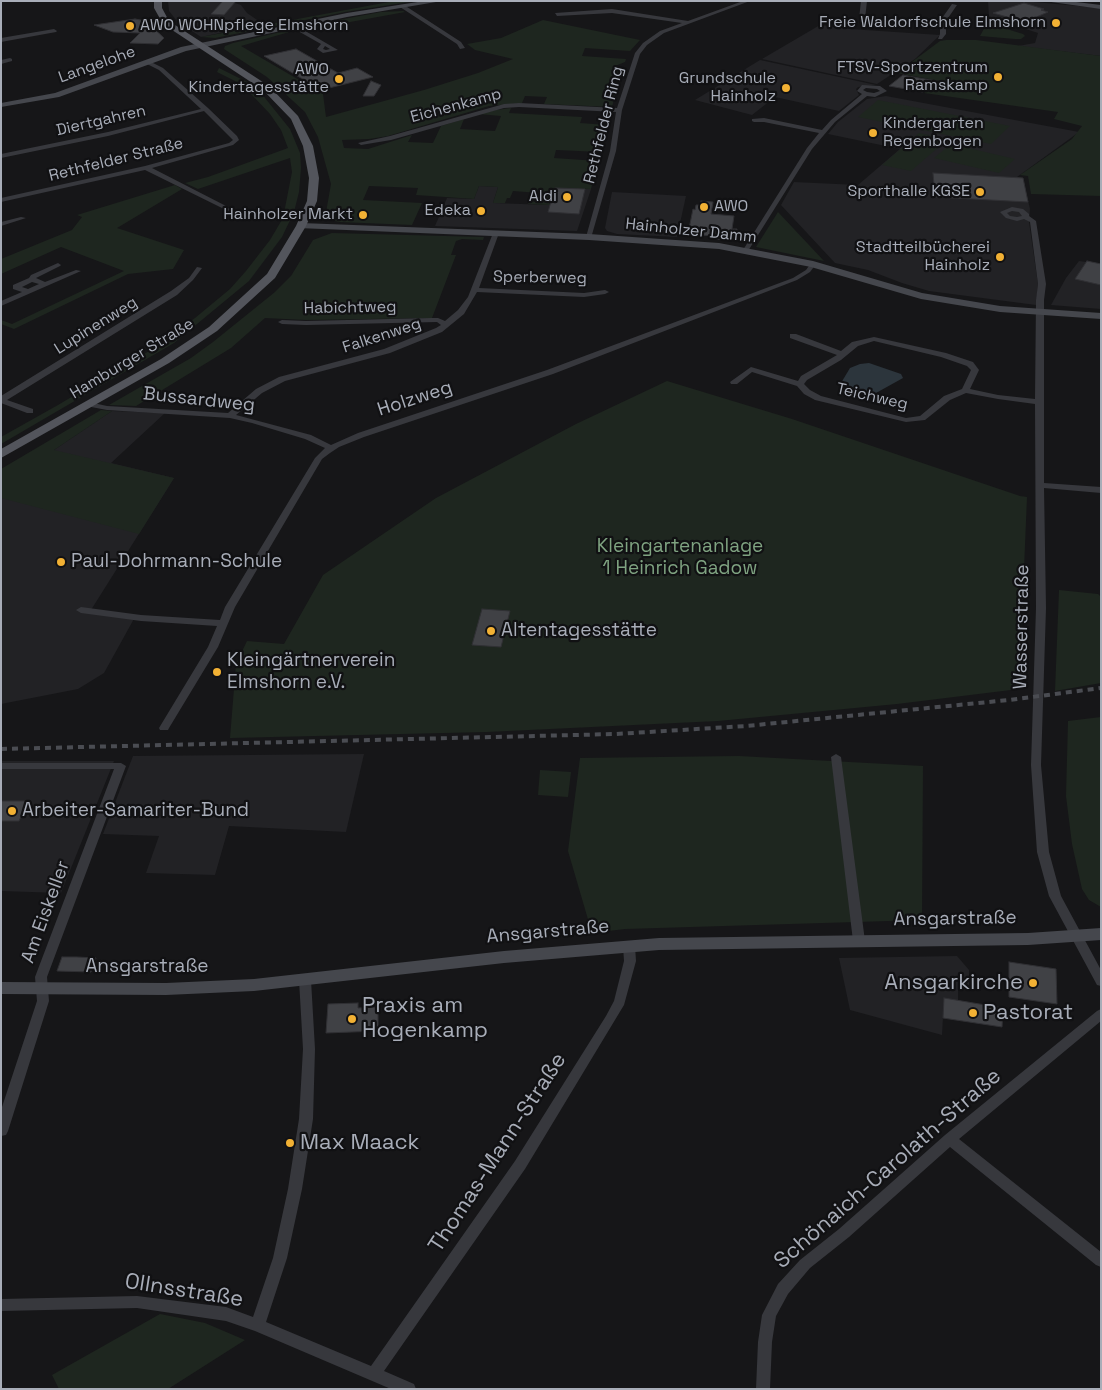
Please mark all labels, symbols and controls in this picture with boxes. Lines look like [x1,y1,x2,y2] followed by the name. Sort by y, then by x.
[819,13,1046,33] place label: Freie Waldorfschule Elmshorn
[140,16,349,36] place label: AWO WOHNpflege Elmshorn
[1050,17,1062,29] marker: Freie Waldorfschule Elmshorn
[124,20,136,32] marker: AWO WOHNpflege Elmshorn
[56,42,138,88] street label: Langelohe
[837,58,988,96] place label: FTSV-Sportzentrum Ramskamp
[188,60,329,98] place label: AWO Kindertagesstätte
[580,64,628,186] street label: Rethfelder Ring
[679,69,776,107] place label: Grundschule Hainholz
[992,71,1004,83] marker: FTSV-Sportzentrum Ramskamp
[333,73,345,85] marker: AWO Kindertagesstätte
[780,82,792,94] marker: Grundschule Hainholz
[408,85,504,127] street label: Eichenkamp
[54,101,148,141] street label: Diertgahren
[883,114,984,152] place label: Kindergarten Regenbogen
[867,127,879,139] marker: Kindergarten Regenbogen
[47,134,185,186] street label: Rethfelder Straße
[848,182,970,202] place label: Sporthalle KGSE
[974,186,986,198] marker: Sporthalle KGSE
[529,187,557,207] place label: Aldi
[561,191,573,203] marker: Aldi
[714,197,748,217] place label: AWO
[425,201,471,221] place label: Edeka
[698,201,710,213] marker: AWO
[223,205,353,225] place label: Hainholzer Markt
[475,205,487,217] marker: Edeka
[357,209,369,221] marker: Hainholzer Markt
[624,215,758,247] street label: Hainholzer Damm
[856,238,990,276] place label: Stadtteilbücherei Hainholz
[994,251,1006,263] marker: Stadtteilbücherei Hainholz
[493,268,587,288] street label: Sperberweg
[51,293,141,359] street label: Lupinenweg
[303,298,397,318] street label: Habichtweg
[340,314,424,358] street label: Falkenweg
[67,315,197,403] street label: Hamburger Straße
[375,376,455,422] street label: Holzweg
[834,379,910,415] street label: Teichweg
[142,383,256,417] street label: Bussardweg
[597,536,763,580] park label: Kleingartenanlage 1 Heinrich Gadow
[71,551,282,573] place label: Paul-Dohrmann-Schule
[55,556,67,568] marker: Paul-Dohrmann-Schule
[1010,564,1034,690] street label: Wasserstraße
[501,620,657,642] place label: Altentagesstätte
[485,625,497,637] marker: Altentagesstätte
[227,650,395,694] place label: Kleingärtnerverein Elmshorn e.V.
[211,666,223,678] marker: Kleingärtnerverein Elmshorn e.V.
[22,800,249,822] place label: Arbeiter-Samariter-Bund
[6,805,18,817] marker: Arbeiter-Samariter-Bund
[17,858,75,966] street label: Am Eiskeller
[893,907,1017,931] street label: Ansgarstraße
[486,915,610,949] street label: Ansgarstraße
[85,956,209,978] street label: Ansgarstraße
[884,970,1023,996] place label: Ansgarkirche
[1027,977,1039,989] marker: Ansgarkirche
[362,993,488,1044] place label: Praxis am Hogenkamp
[983,1000,1073,1026] place label: Pastorat
[967,1007,979,1019] marker: Pastorat
[346,1013,358,1025] marker: Praxis am Hogenkamp
[424,1048,572,1258] street label: Thomas-Mann-Straße
[769,1063,1007,1275] street label: Schönaich-Carolath-Straße
[300,1130,419,1156] place label: Max Maack
[284,1137,296,1149] marker: Max Maack
[123,1269,245,1313] street label: Ollnsstraße

